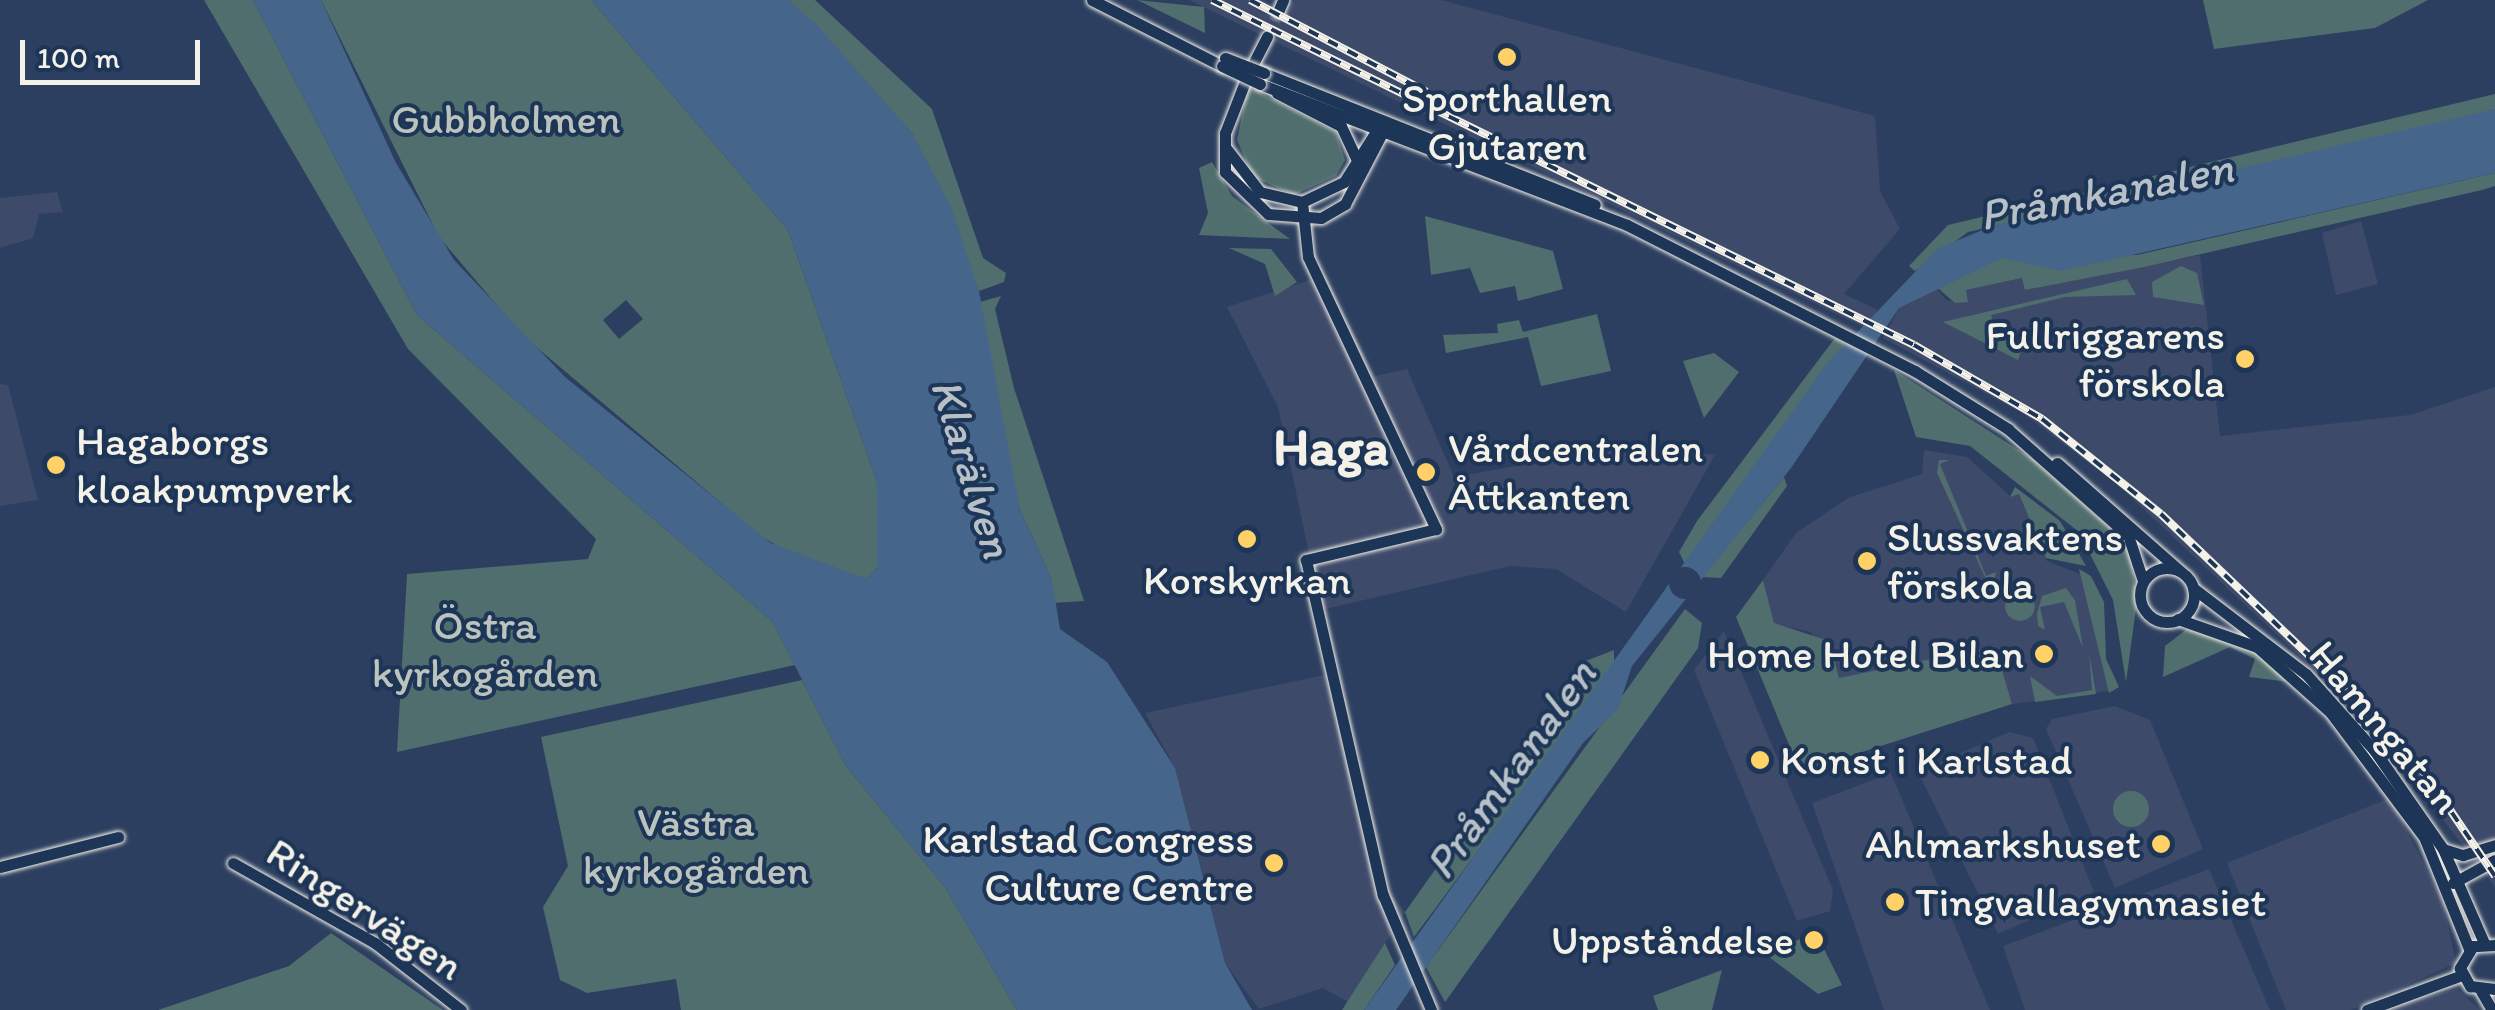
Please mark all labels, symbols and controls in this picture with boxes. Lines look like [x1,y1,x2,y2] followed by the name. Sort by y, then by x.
[25,20,205,82] scale bar
[37,39,120,76] text: 100 m
[1496,46,1518,68] marker: Sporthallen Gjutaren
[1402,73,1612,172] place label: Sporthallen Gjutaren
[391,94,621,144] park label: Gubbholmen
[1974,140,2238,242] water label: Pråmkanalen
[1986,310,2225,408] place label: Fullriggarens förskola
[2234,348,2256,370] marker: Fullriggarens förskola
[919,372,1025,564] water label: Klarälven
[76,416,352,514] place label: Hagaborgs kloakpumpverk
[1273,417,1389,479] district label: Haga
[1448,423,1703,522] place label: Vårdcentralen Åttkanten
[45,454,67,476] marker: Hagaborgs kloakpumpverk
[1413,459,1439,485] marker: Vårdcentralen Åttkanten
[1887,512,2123,610] place label: Slussvaktens förskola
[1236,528,1258,550] marker: Korskyrkan
[1856,550,1878,572] marker: Slussvaktens förskola
[1143,555,1351,605] place label: Korskyrkan
[372,600,598,698] park label: Östra kyrkogården
[1708,629,2024,679] place label: Home Hotel Bilan
[2298,630,2472,824] street label: Hamngatan
[2033,643,2055,665] marker: Home Hotel Bilan
[1412,649,1608,889] water label: Pråmkanalen
[1780,735,2071,785] place label: Konst i Karlstad
[1749,749,1771,771] marker: Konst i Karlstad
[583,797,809,896] park label: Västra kyrkogården
[922,814,1254,912] place label: Karlstad Congress Culture Centre
[1865,819,2141,869] place label: Ahlmarkshuset
[257,827,473,991] street label: Ringervägen
[2150,833,2172,855] marker: Ahlmarkshuset
[1263,852,1285,874] marker: Karlstad Congress Culture Centre
[1915,877,2266,927] place label: Tingvallagymnasiet
[1884,891,1906,913] marker: Tingvallagymnasiet
[1551,915,1794,965] place label: Uppståndelse
[1803,929,1825,951] marker: Uppståndelse

